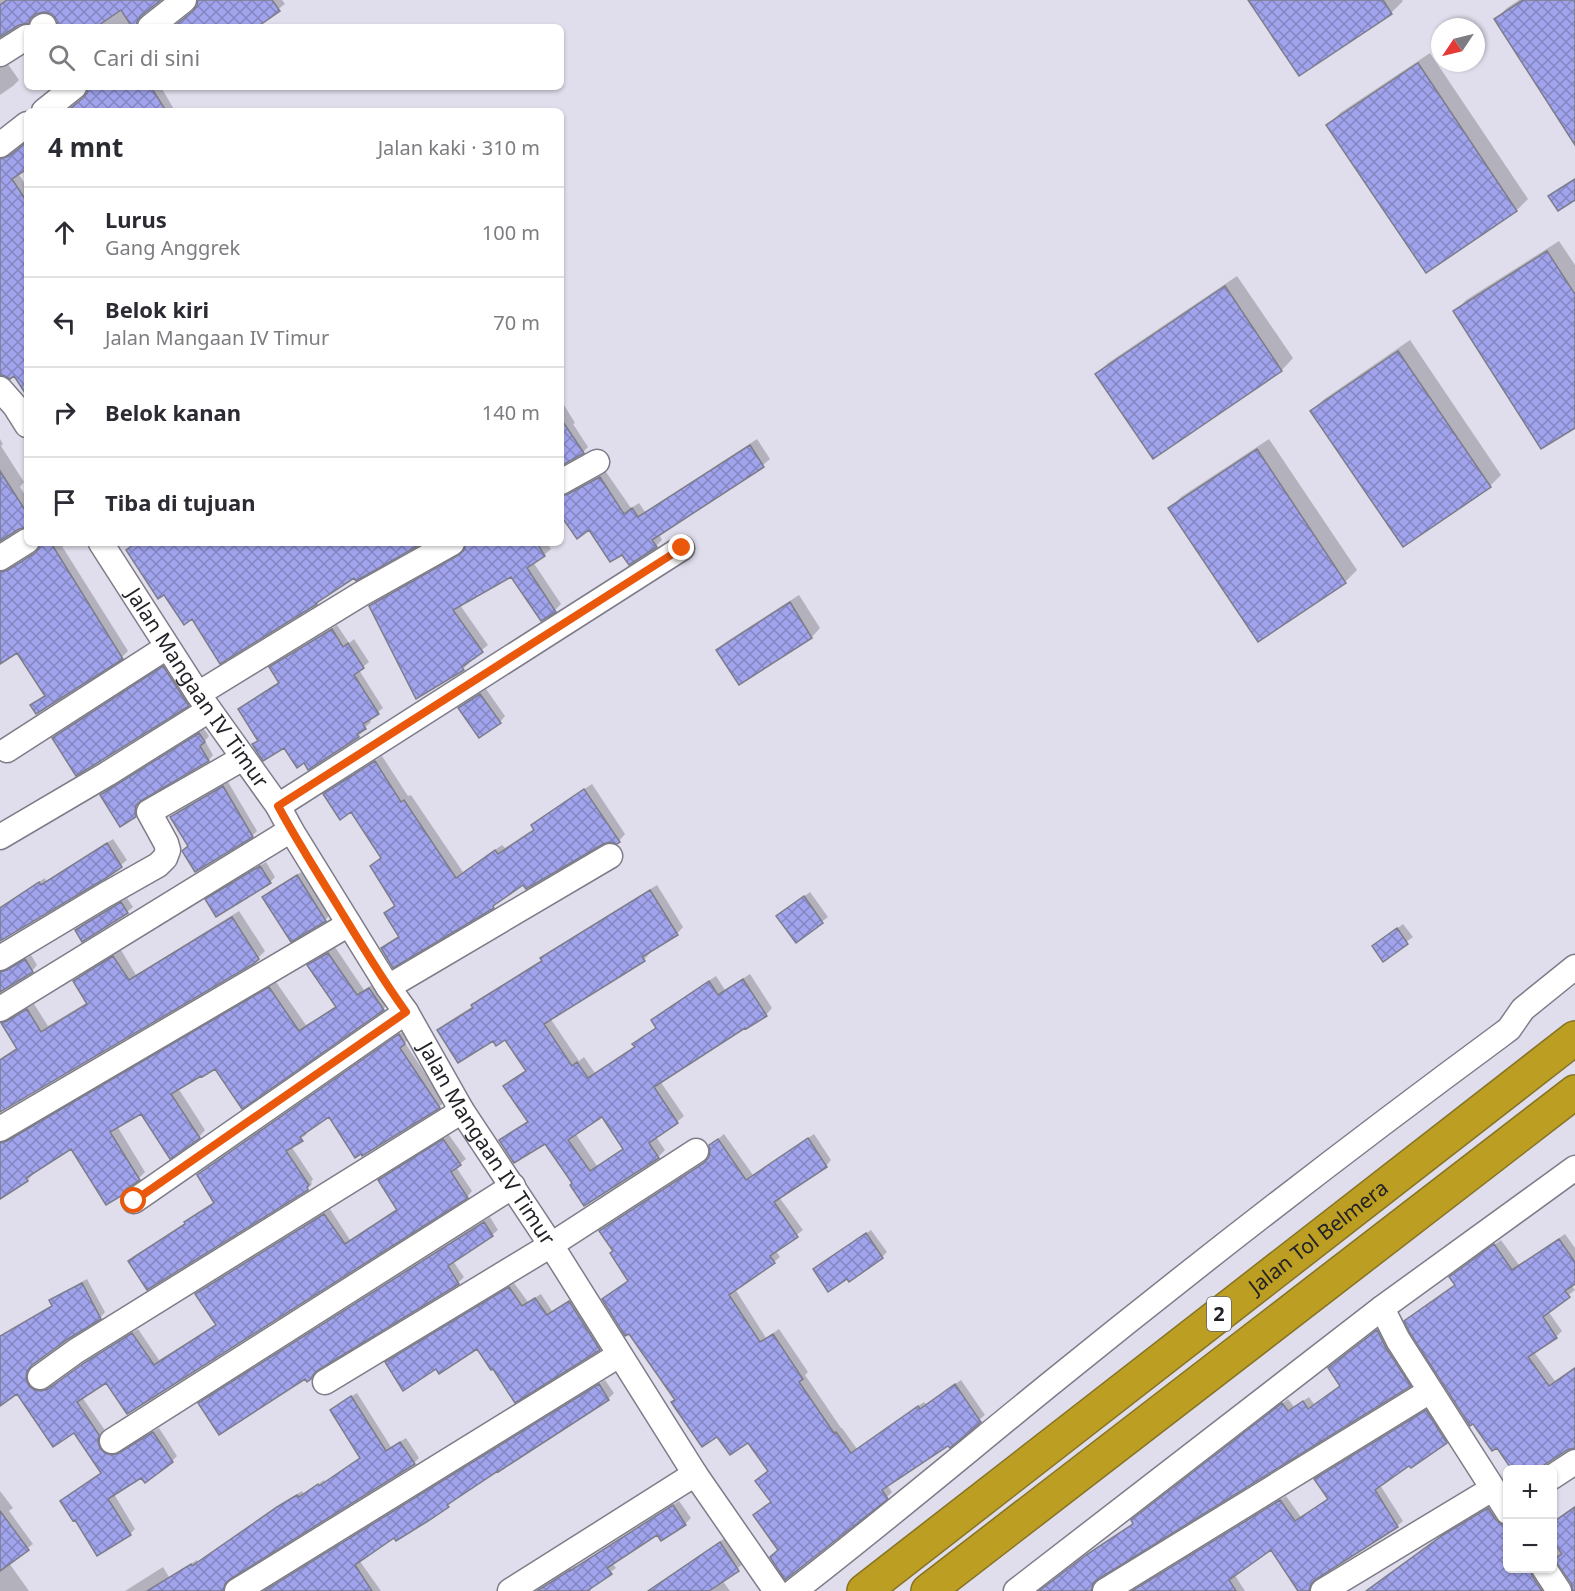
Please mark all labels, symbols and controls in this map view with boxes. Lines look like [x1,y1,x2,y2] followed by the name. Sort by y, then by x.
[1431,18,1485,72] north arrow
[24,24,564,90] search box
[45,41,78,74] icon: search
[93,42,200,72] text: Cari di sini
[48,129,123,165] text: 4 mnt
[378,134,540,161] text: Jalan kaki · 310 m
[105,204,167,234] text: Lurus
[48,216,81,249] icon: ahead
[482,219,540,246] text: 100 m
[105,234,240,261] text: Gang Anggrek
[105,294,209,324] text: Belok kiri
[48,306,81,339] icon: left
[493,309,540,336] text: 70 m
[105,324,329,351] text: Jalan Mangaan IV Timur
[48,396,81,429] icon: right
[105,397,241,427] text: Belok kanan
[482,399,540,426] text: 140 m
[48,486,81,519] icon: arrive
[105,487,255,517] text: Tiba di tujuan
[668,534,694,560] route end
[119,581,276,793] street label: Jalan Mangaan IV Timur
[412,1035,562,1250] street label: Jalan Mangaan IV Timur
[1241,1174,1394,1301] street label: Jalan Tol Belmera
[120,1187,146,1213] route start
[1207,1297,1231,1331] road number: 2
[1503,1465,1557,1573] map controls
[1503,1465,1557,1519] button: +
[1503,1519,1557,1573] button: −

